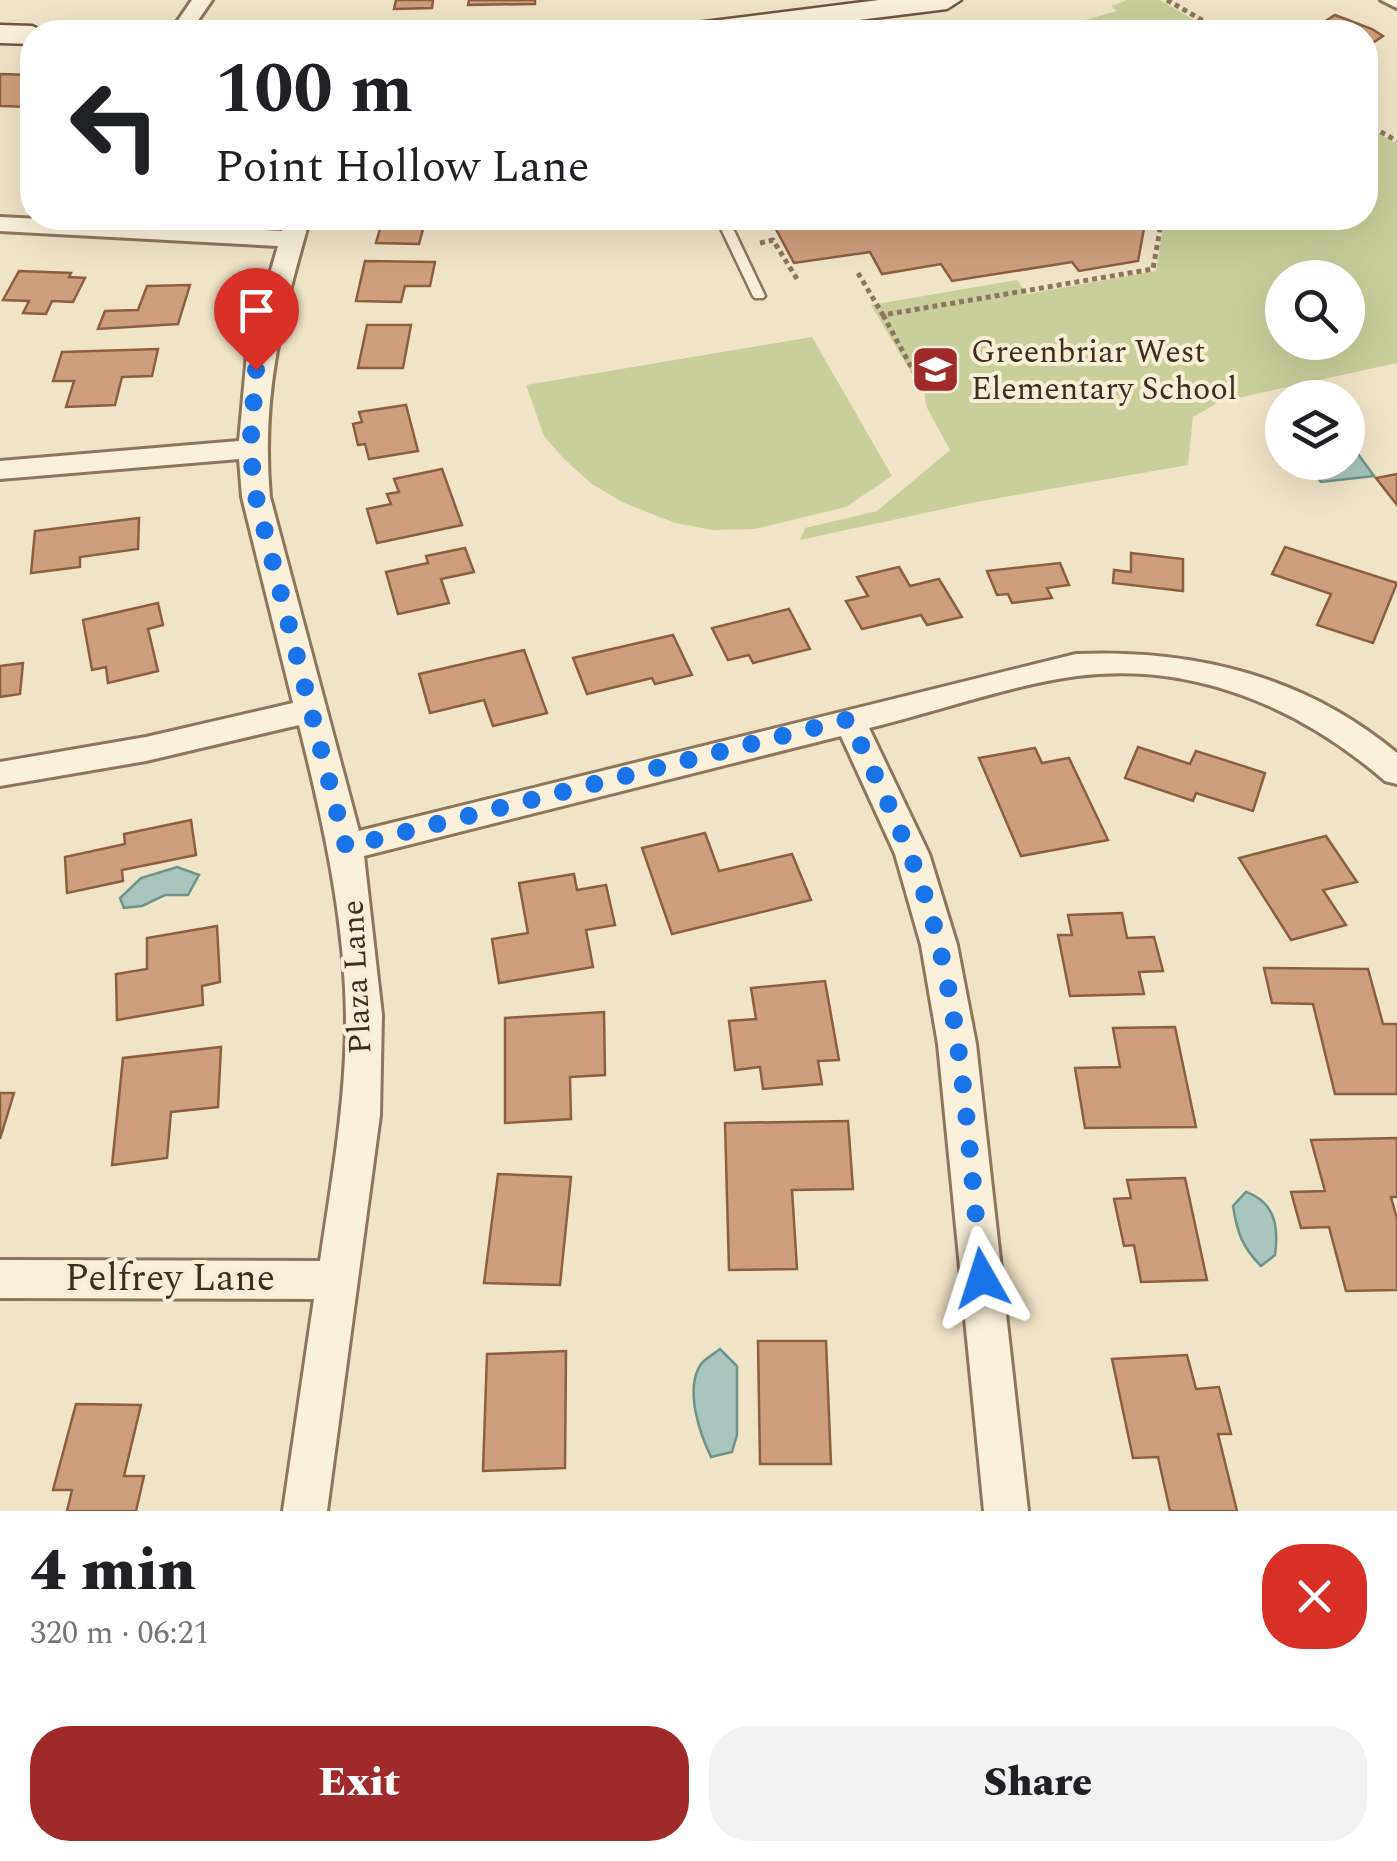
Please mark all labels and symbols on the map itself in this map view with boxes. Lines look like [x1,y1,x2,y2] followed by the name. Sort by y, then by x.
[214,268,299,371] pin
[971,328,1237,414] place label: Greenbriar West Elementary School
[910,344,962,396] school or university icon: Greenbriar West Elementary School
[328,899,386,1055] street label: Plaza Lane
[930,1226,1034,1330] position arrow
[65,1250,275,1308] street label: Pelfrey Lane

